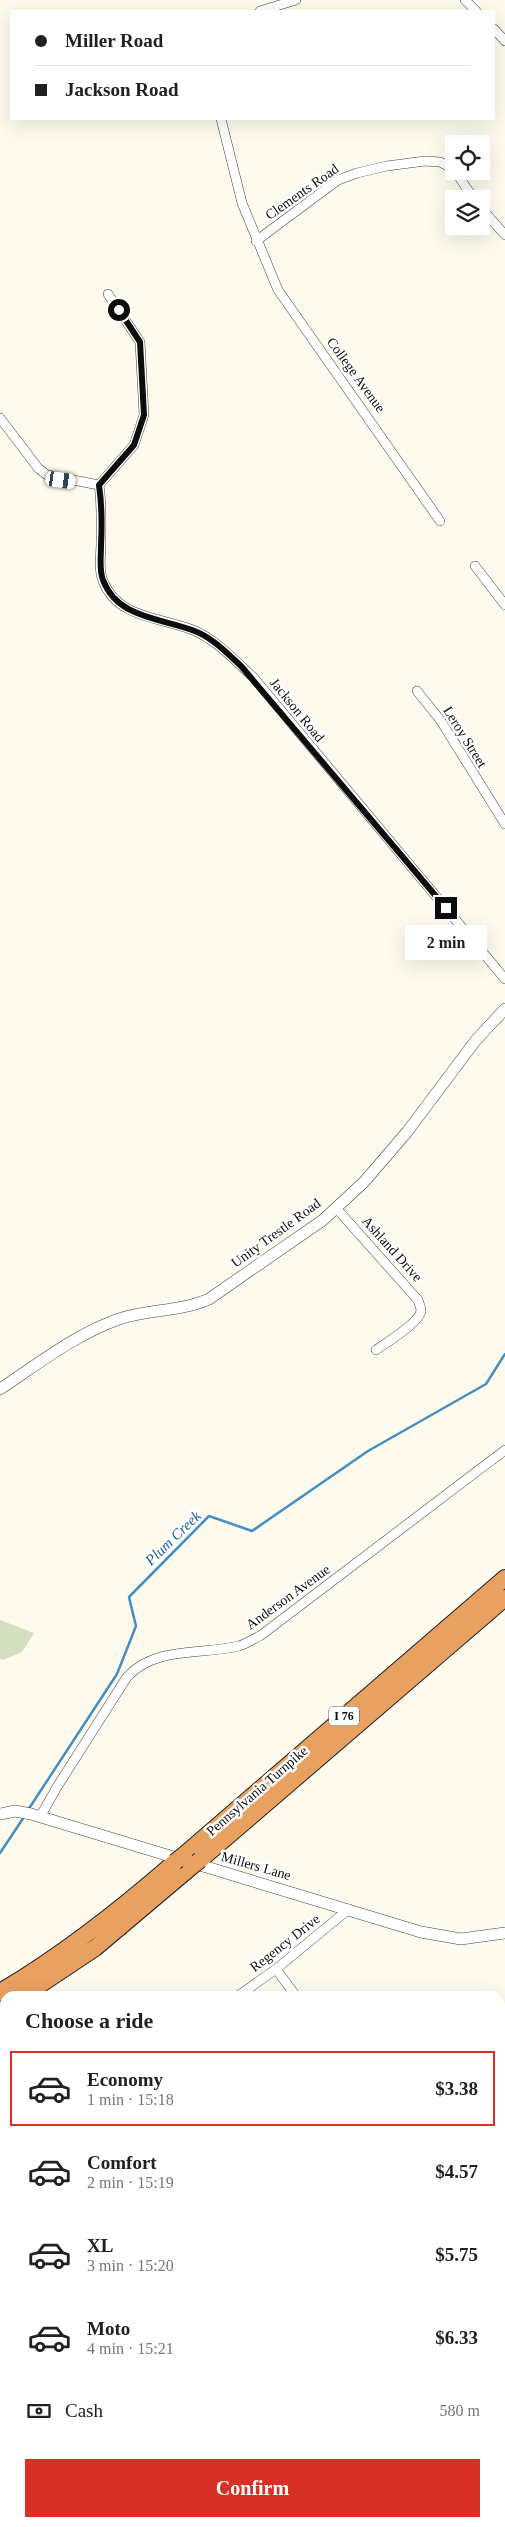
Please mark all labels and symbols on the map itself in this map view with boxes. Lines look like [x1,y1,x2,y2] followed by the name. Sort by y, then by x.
[263,161,341,223] street label: Clements Road
[108,299,130,321] route start
[324,335,388,415] street label: College Avenue
[45,470,76,490] car
[267,675,327,745] street label: Jackson Road
[440,704,490,771] street label: Leroy Street
[435,897,457,919] route end
[405,926,487,960] callout: 2 min
[228,1196,324,1270] street label: Unity Trestle Road
[359,1213,425,1285] street label: Ashland Drive
[141,1507,204,1569] water label: Plum Creek
[243,1562,333,1632] street label: Anderson Avenue
[329,1706,359,1725] road number: I 76
[204,1743,310,1839] street label: Pennsylvania Turnpike
[219,1849,293,1883] street label: Millers Lane
[247,1911,323,1975] street label: Regency Drive

